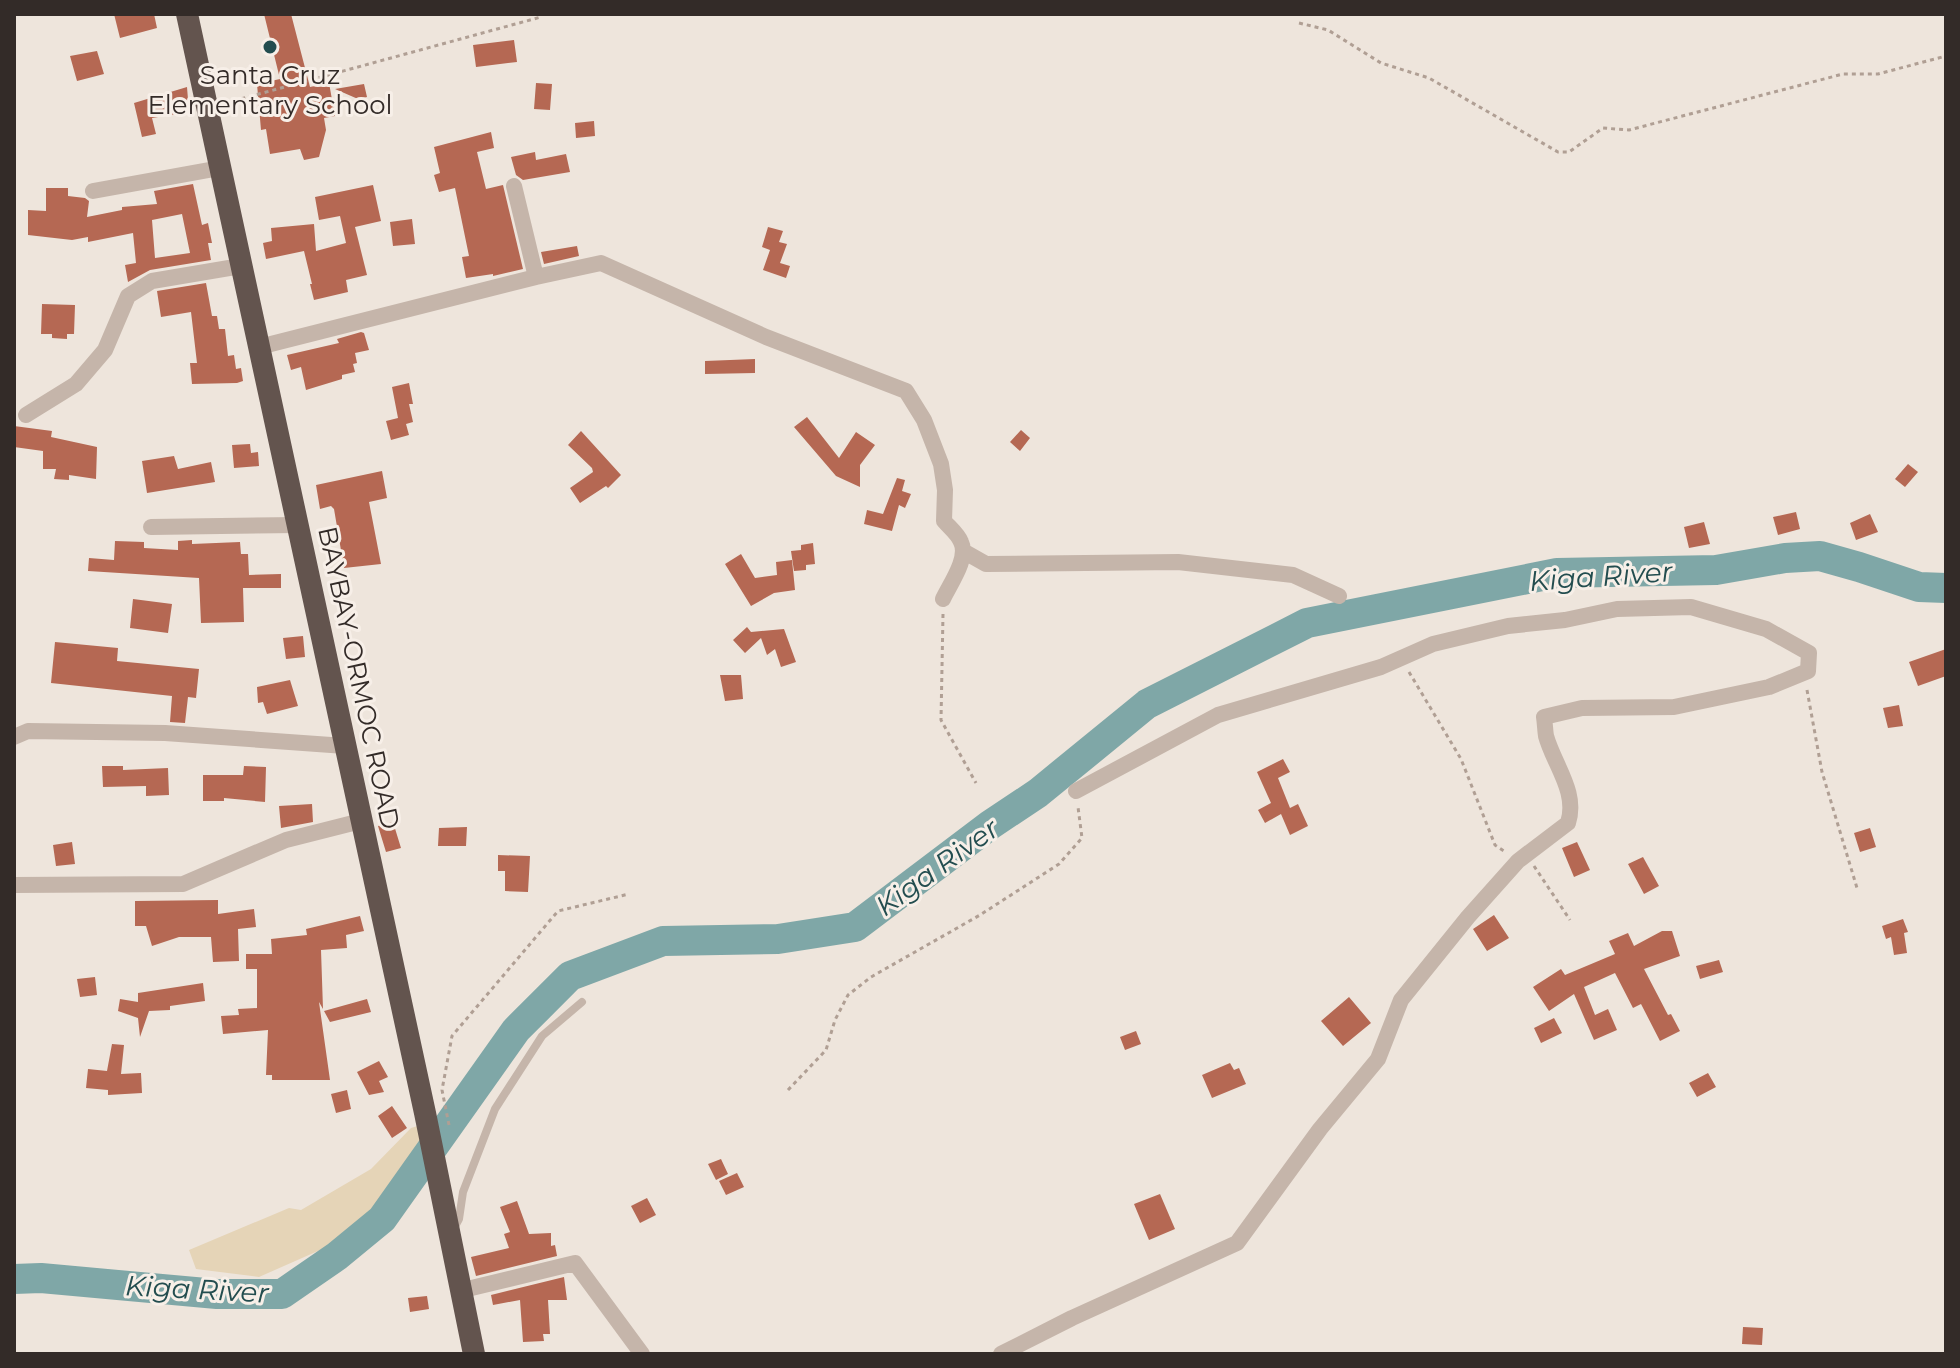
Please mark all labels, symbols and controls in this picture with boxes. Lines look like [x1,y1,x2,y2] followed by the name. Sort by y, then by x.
[261,38,279,56] marker: Santa Cruz Elementary School
[147,59,393,121] place label: Santa Cruz Elementary School
[311,524,407,832] street label: BAYBAY-ORMOC ROAD
[1528,554,1675,598] water label: Kiga River
[869,811,1006,923] water label: Kiga River
[124,1268,270,1310] water label: Kiga River

